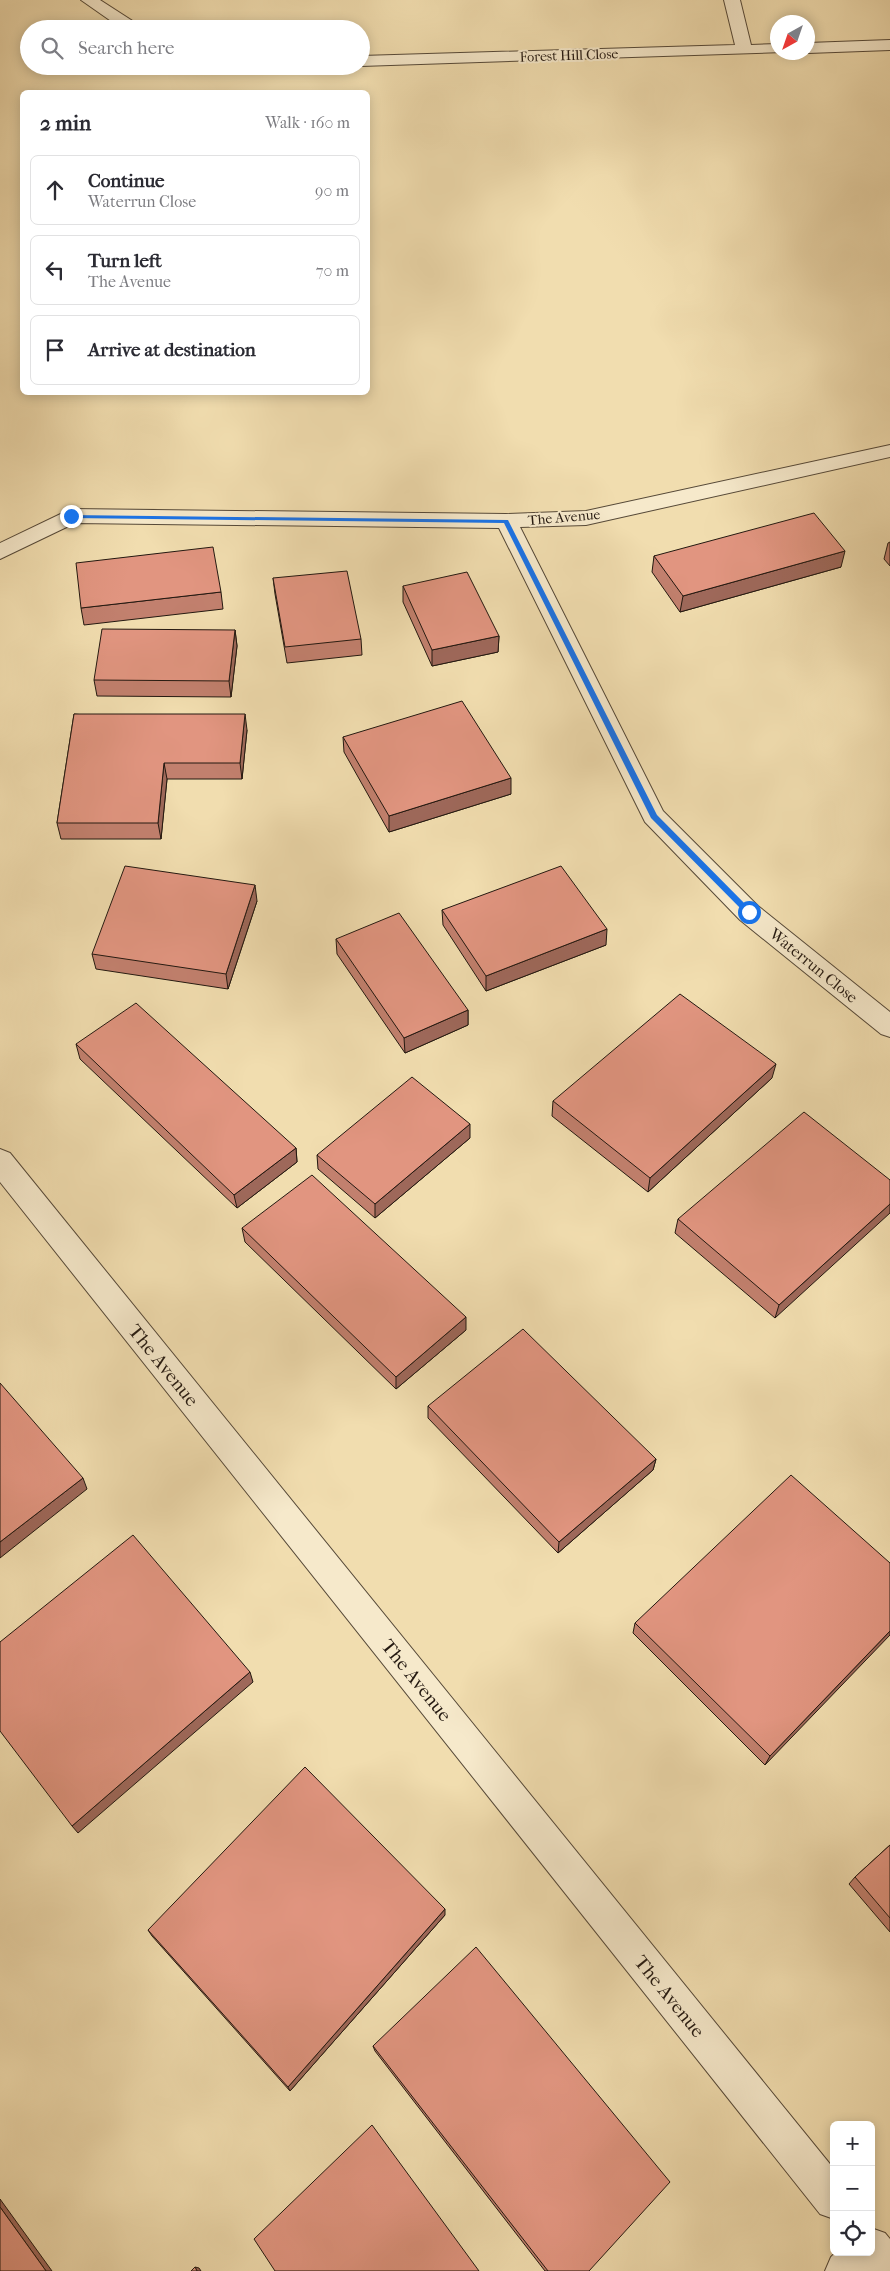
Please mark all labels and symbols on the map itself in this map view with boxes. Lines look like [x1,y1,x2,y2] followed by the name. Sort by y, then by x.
[770,15,815,60] north arrow
[519,45,619,66] street label: Forest Hill Close
[60,505,83,528] route end
[527,506,601,529] street label: The Avenue
[738,901,761,924] route start
[765,923,862,1007] street label: Waterrun Close
[124,1320,203,1411] street label: The Avenue
[377,1635,456,1726] street label: The Avenue
[630,1951,709,2042] street label: The Avenue

